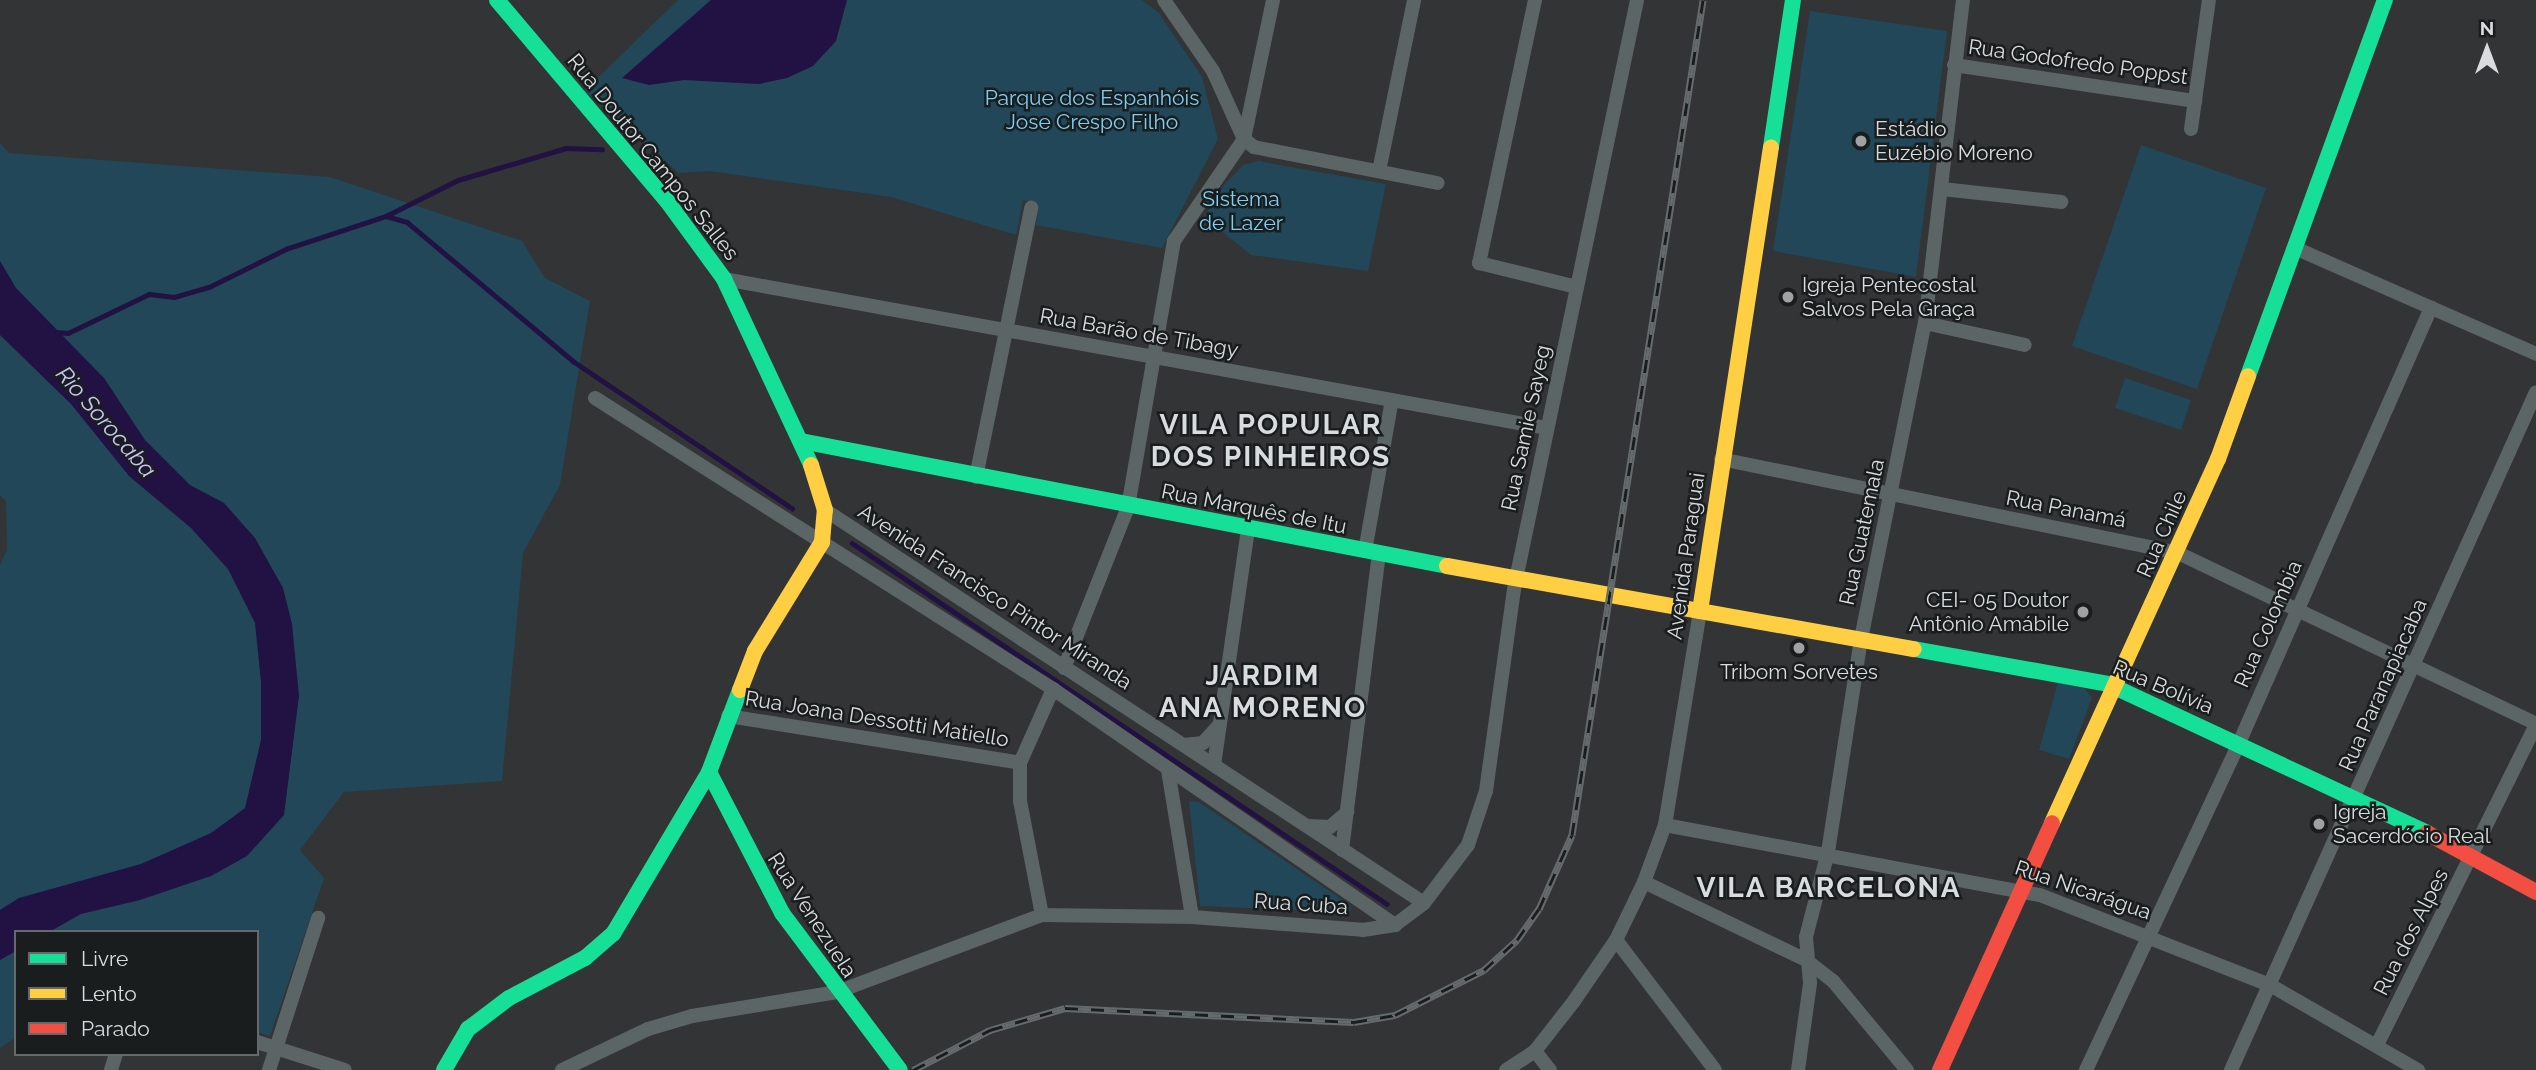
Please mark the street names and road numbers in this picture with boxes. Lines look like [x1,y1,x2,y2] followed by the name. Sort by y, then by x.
[1967,34,2189,90] street label: Rua Godofredo Poppst
[562,48,744,266] street label: Rua Doutor Campos Salles
[1037,303,1241,363] street label: Rua Barão de Tibagy
[1496,343,1556,513] street label: Rua Samie Sayeg
[1834,457,1890,607] street label: Rua Guatemala
[1662,471,1710,641] street label: Avenida Paraguai
[1159,479,1349,539] street label: Rua Marquês de Itu
[2004,485,2128,533] street label: Rua Panamá
[2132,487,2192,581] street label: Rua Chile
[853,499,1137,695] street label: Avenida Francisco Pintor Miranda
[2229,557,2307,691] street label: Rua Colombia
[2334,595,2432,775] street label: Rua Paranapiacaba
[2109,655,2217,719] street label: Rua Bolívia
[743,686,1011,752] street label: Rua Joana Dessotti Matiello
[762,847,862,983] street label: Rua Venezuela
[2012,855,2154,925] street label: Rua Nicarágua
[2368,864,2454,1000] street label: Rua dos Alpes
[1253,888,1349,920] street label: Rua Cuba

